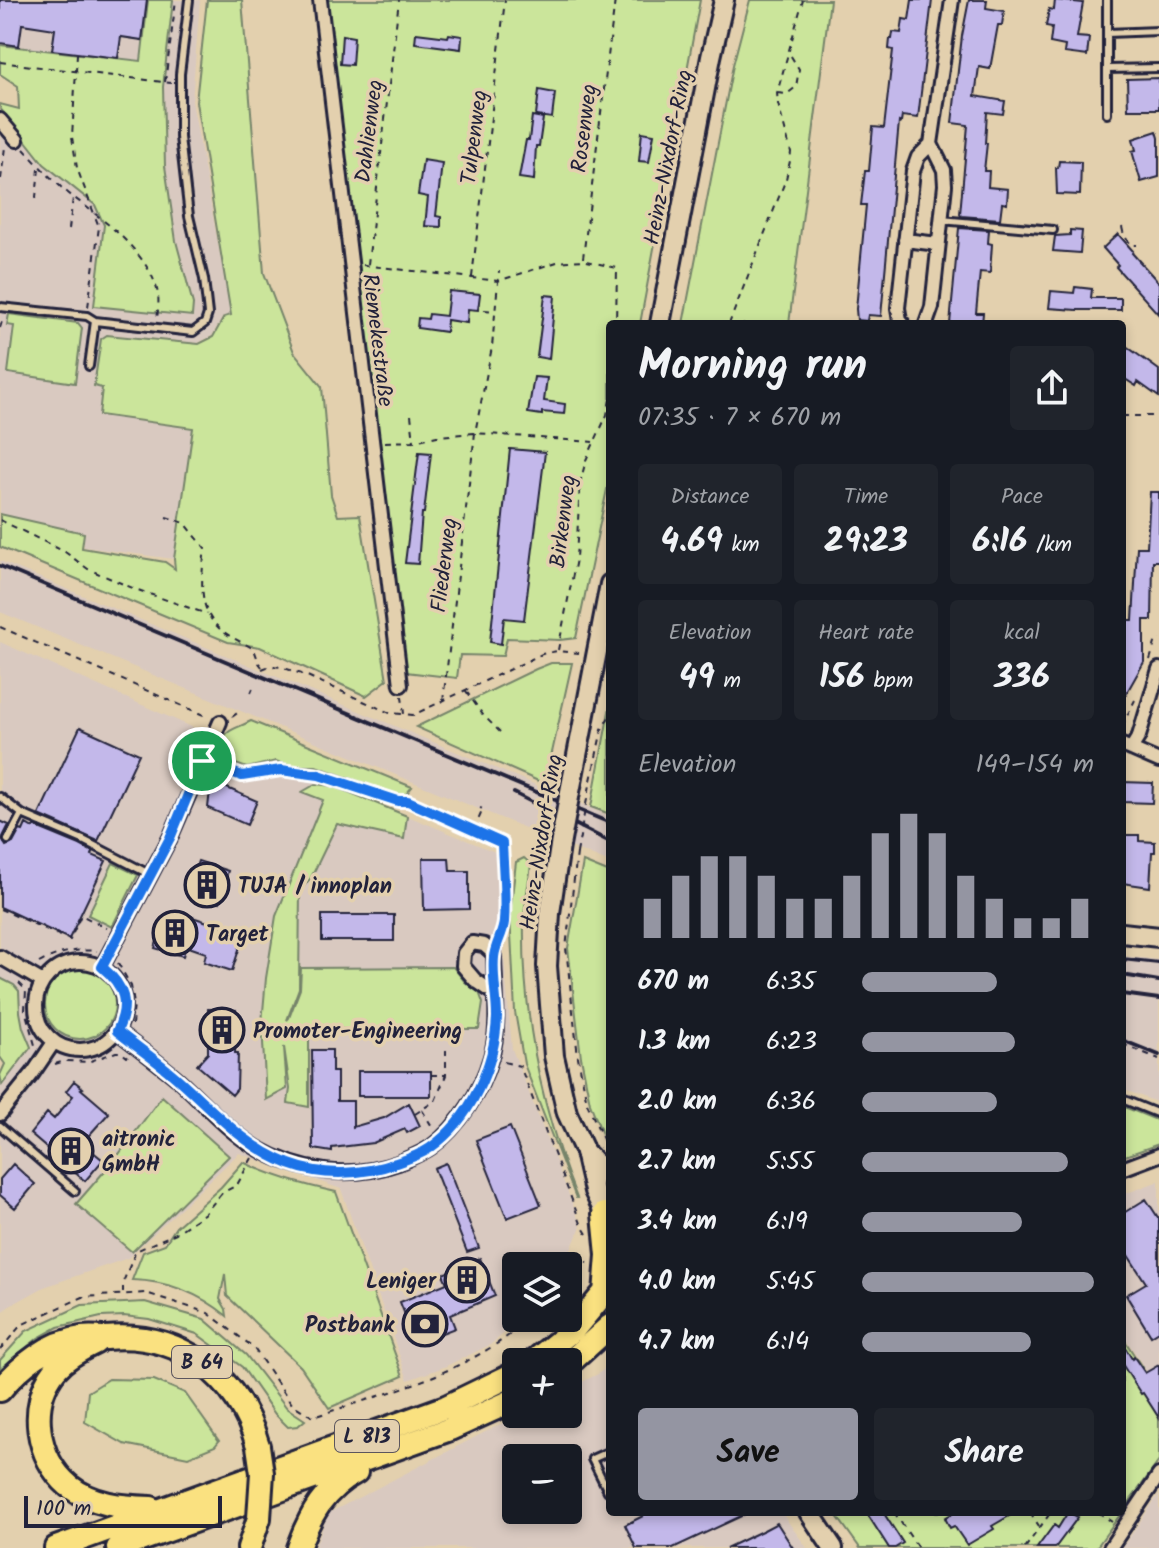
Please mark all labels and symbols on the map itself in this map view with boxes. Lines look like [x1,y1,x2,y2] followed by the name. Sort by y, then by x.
[635,67,704,248] street label: Heinz-Nixdorf-Ring
[347,78,394,185] street label: Dahlienweg
[563,82,608,175] street label: Rosenweg
[452,88,499,187] street label: Tulpenweg
[351,272,402,409] street label: Riemekestraße
[541,473,588,570] street label: Birkenweg
[422,516,469,615] street label: Fliederweg
[168,727,236,795] pin
[511,752,574,933] street label: Heinz-Nixdorf-Ring
[183,861,231,909] building icon: TUJA / innoplan
[238,870,392,905] place label: TUJA / innoplan
[151,909,199,957] building icon: Target
[206,918,269,953] place label: Target
[198,1006,246,1054] building icon: Promoter-Engineering
[253,1015,462,1050] place label: Promoter-Engineering
[102,1123,176,1183] place label: aitronic GmbH
[47,1127,95,1175] building icon: aitronic GmbH
[443,1256,491,1304] building icon: Leniger
[366,1265,437,1300] place label: Leniger
[401,1300,449,1348] bank icon: Postbank
[305,1309,395,1344] place label: Postbank
[172,1346,232,1378] road number: B 64
[335,1420,399,1452] road number: L 813
[24,1492,222,1528] scale bar

